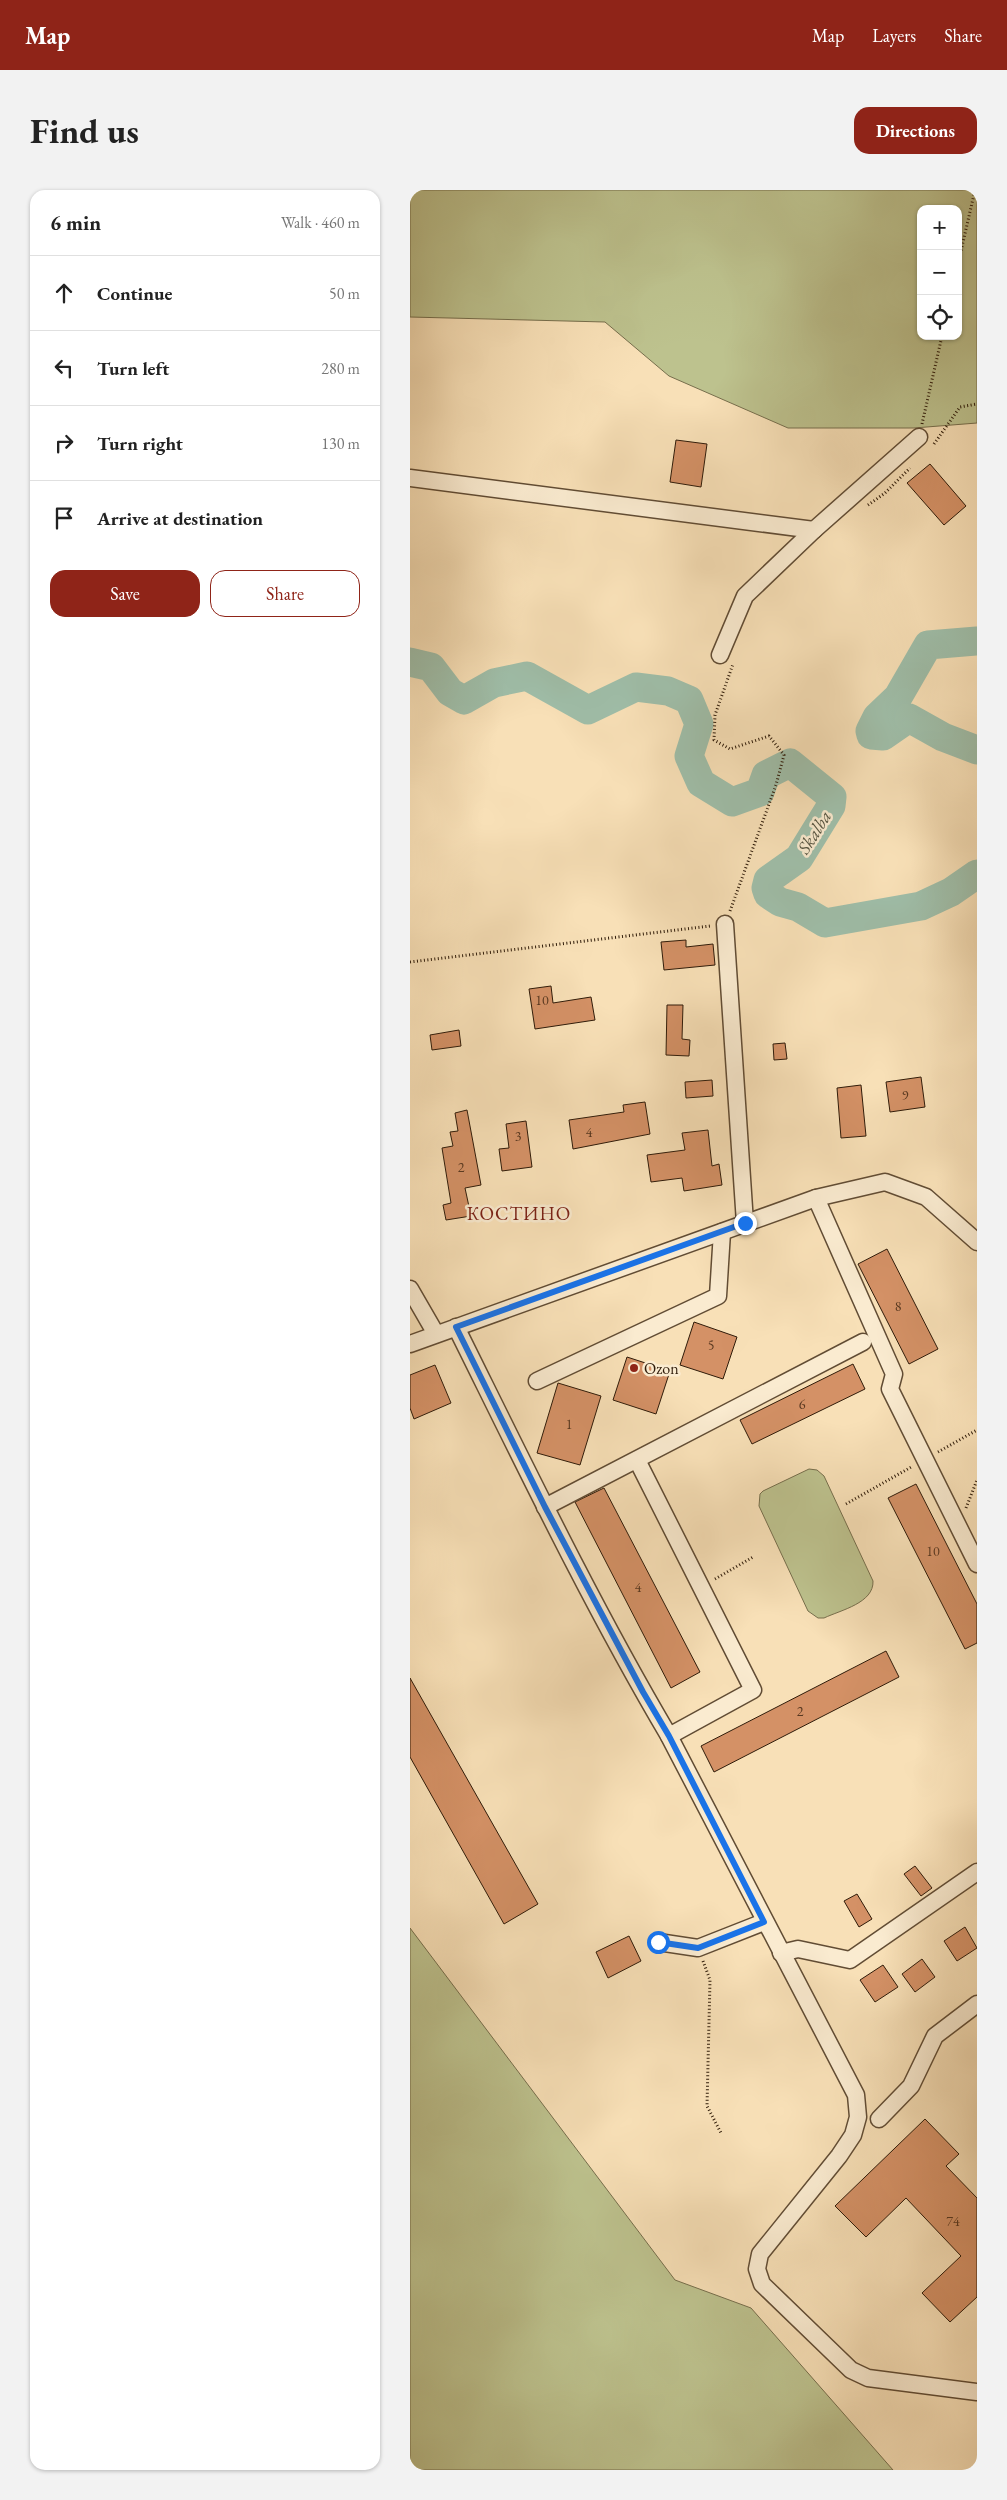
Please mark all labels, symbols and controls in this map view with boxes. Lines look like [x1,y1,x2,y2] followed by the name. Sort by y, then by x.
[25,20,70,51] text: Map
[812,24,844,47] text: Map
[872,24,916,47] text: Layers
[944,24,982,47] text: Share
[854,107,977,154] button: Directions
[30,108,139,153] text: Find us
[917,205,962,340] map controls
[917,205,962,250] button: +
[50,209,101,236] text: 6 min
[281,212,360,233] text: Walk · 460 m
[917,250,962,295] button: −
[50,279,78,307] icon: ahead
[97,281,172,306] text: Continue
[329,283,360,304] text: 50 m
[917,295,962,340] button: locate
[50,354,78,382] icon: left
[97,356,169,381] text: Turn left
[321,358,360,379] text: 280 m
[50,429,78,457] icon: right
[97,431,183,456] text: Turn right
[321,433,360,454] text: 130 m
[50,504,78,532] icon: arrive
[97,506,263,531] text: Arrive at destination
[50,570,200,617] button: Save
[210,570,360,617] button: Share
[791,806,836,859] water label: Skalba
[535,991,549,1009] house number: 10
[902,1086,909,1104] house number: 9
[586,1123,593,1141] house number: 4
[515,1127,522,1145] house number: 3
[458,1158,465,1176] house number: 2
[467,1201,571,1226] district label: КОСТИНО
[734,1212,757,1235] route end
[895,1297,902,1315] house number: 8
[708,1336,714,1354] house number: 5
[644,1358,679,1379] place label: Ozon
[628,1362,640,1374] marker: Ozon
[799,1395,806,1413] house number: 6
[566,1415,572,1433] house number: 1
[926,1542,940,1560] house number: 10
[635,1578,642,1596] house number: 4
[797,1702,804,1720] house number: 2
[647,1931,670,1954] route start
[946,2212,960,2230] house number: 74

